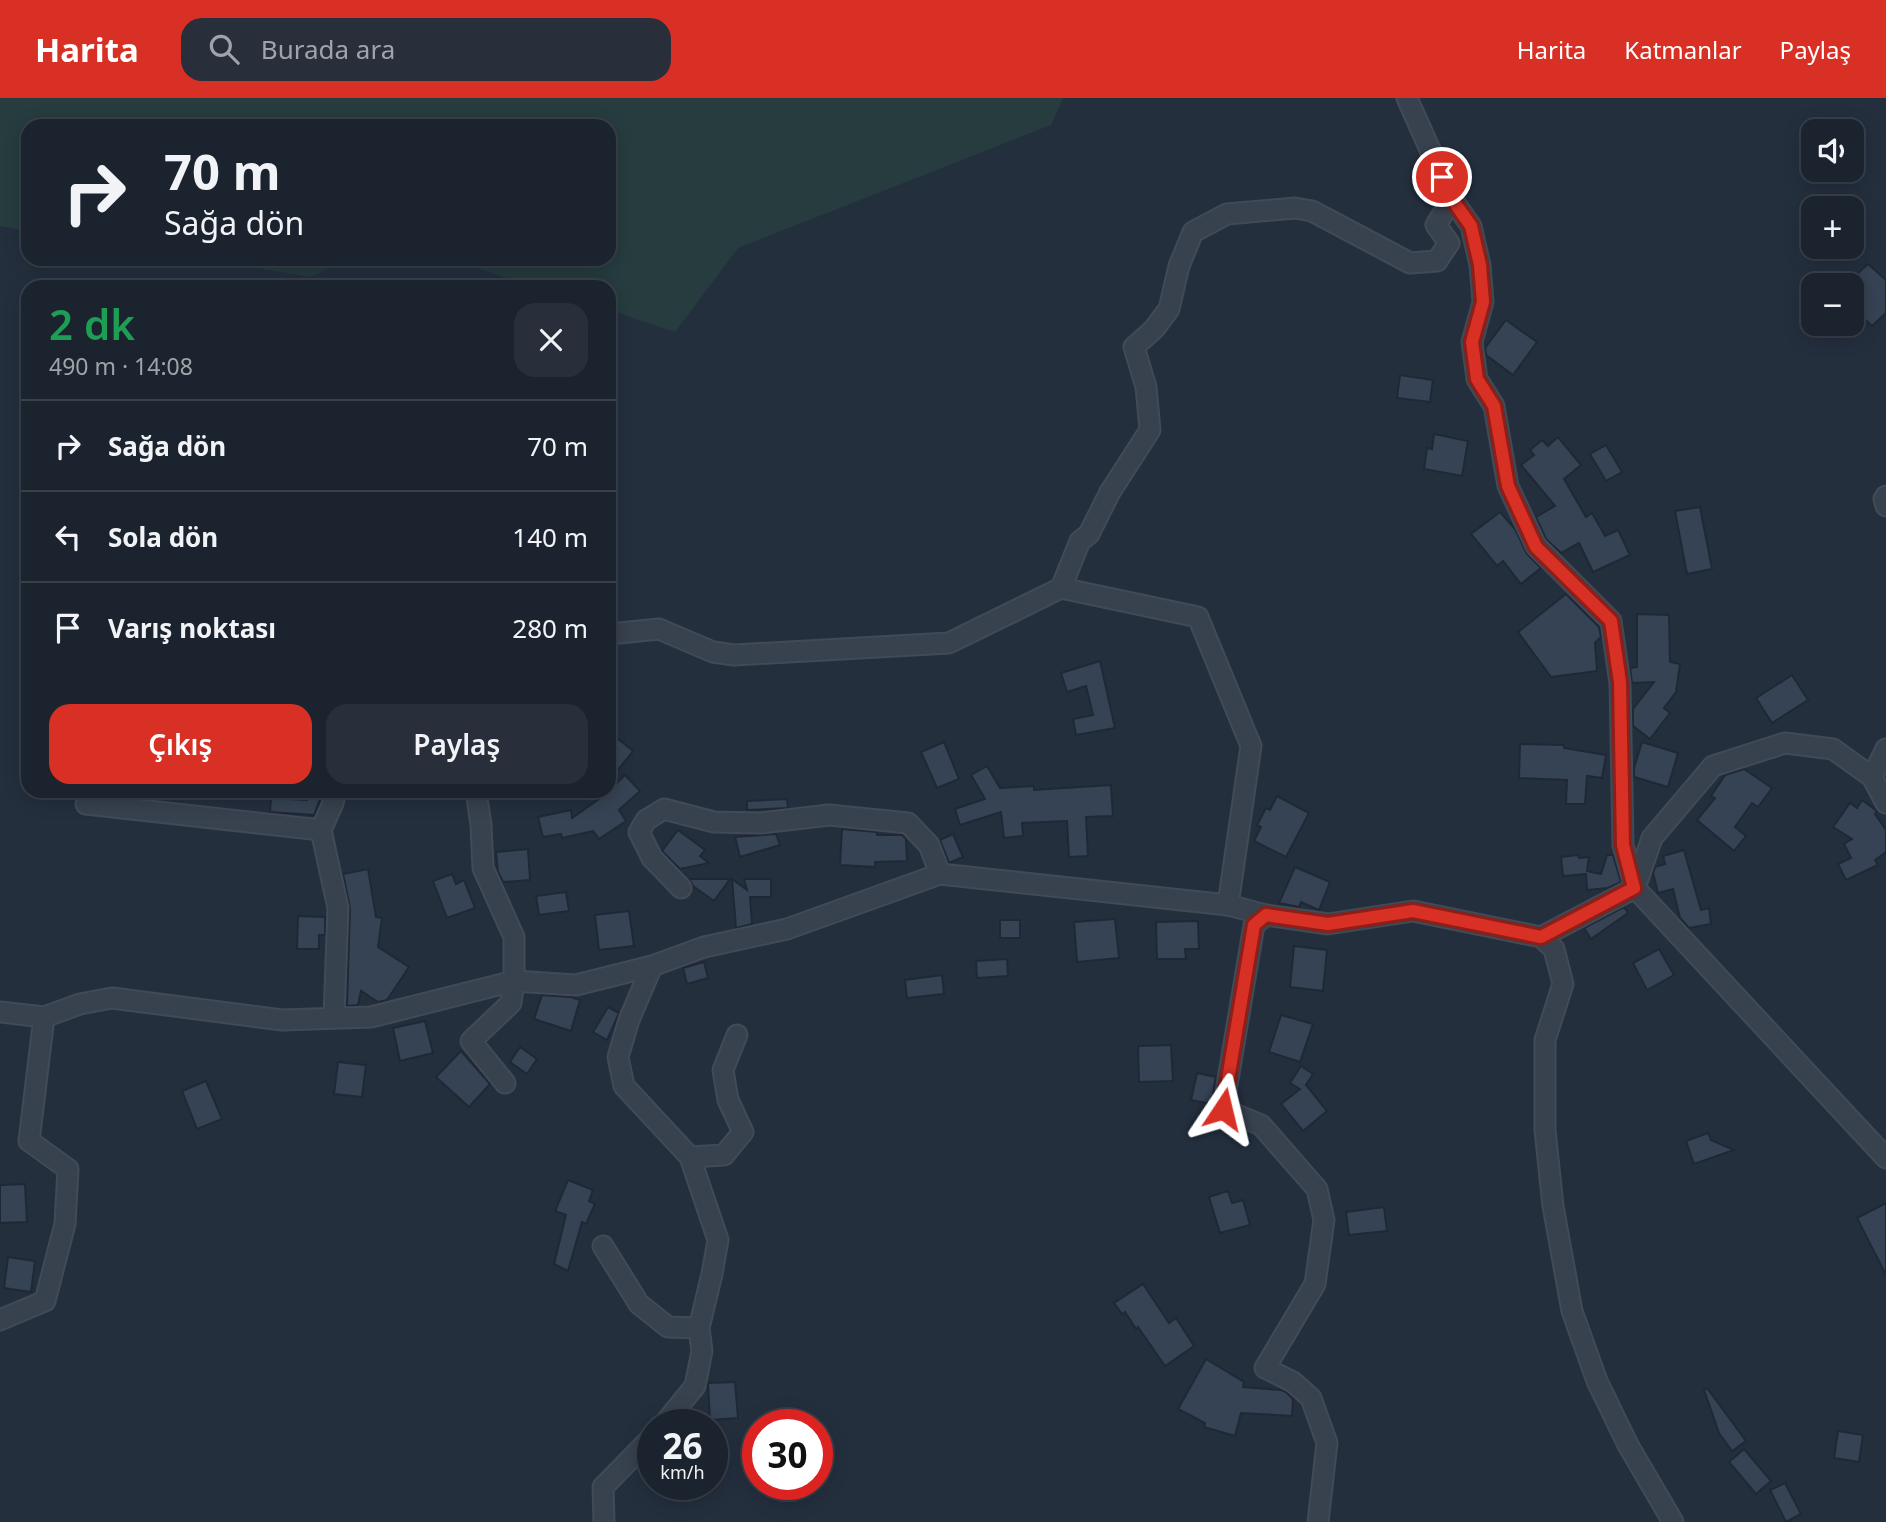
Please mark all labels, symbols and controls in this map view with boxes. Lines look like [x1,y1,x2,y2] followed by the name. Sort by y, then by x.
[181,18,671,81] search box
[35,27,139,72] text: Harita
[205,30,243,68] icon: search
[261,31,395,67] text: Burada ara
[1517,33,1586,66] text: Harita
[1624,33,1742,66] text: Katmanlar
[1780,33,1851,66] text: Paylaş
[1801,119,1864,336] map controls
[1801,119,1864,182] button: sound
[164,138,281,204] text: 70 m
[49,147,140,238] icon: right
[1412,147,1472,207] pin
[1423,158,1461,196] icon: arrive
[1801,196,1864,259] button: +
[164,201,304,244] text: Sağa dön
[1801,273,1864,336] button: −
[49,295,135,352] text: 2 dk
[514,303,588,377] button: close
[49,350,193,382] text: 490 m · 14:08
[49,427,87,465] icon: right
[108,428,226,464] text: Sağa dön
[527,428,588,464] text: 70 m
[49,518,87,556] icon: left
[108,519,218,555] text: Sola dön
[512,519,588,555] text: 140 m
[49,609,87,647] icon: arrive
[108,610,276,646] text: Varış noktası
[512,610,588,646] text: 280 m
[49,704,312,784] button: Çıkış
[326,704,588,784] button: Paylaş
[1186,1072,1260,1146] position arrow
[742,1409,833,1500] speed limit sign: 30
[662,1422,703,1469] text: 26
[660,1460,705,1484] text: km/h

